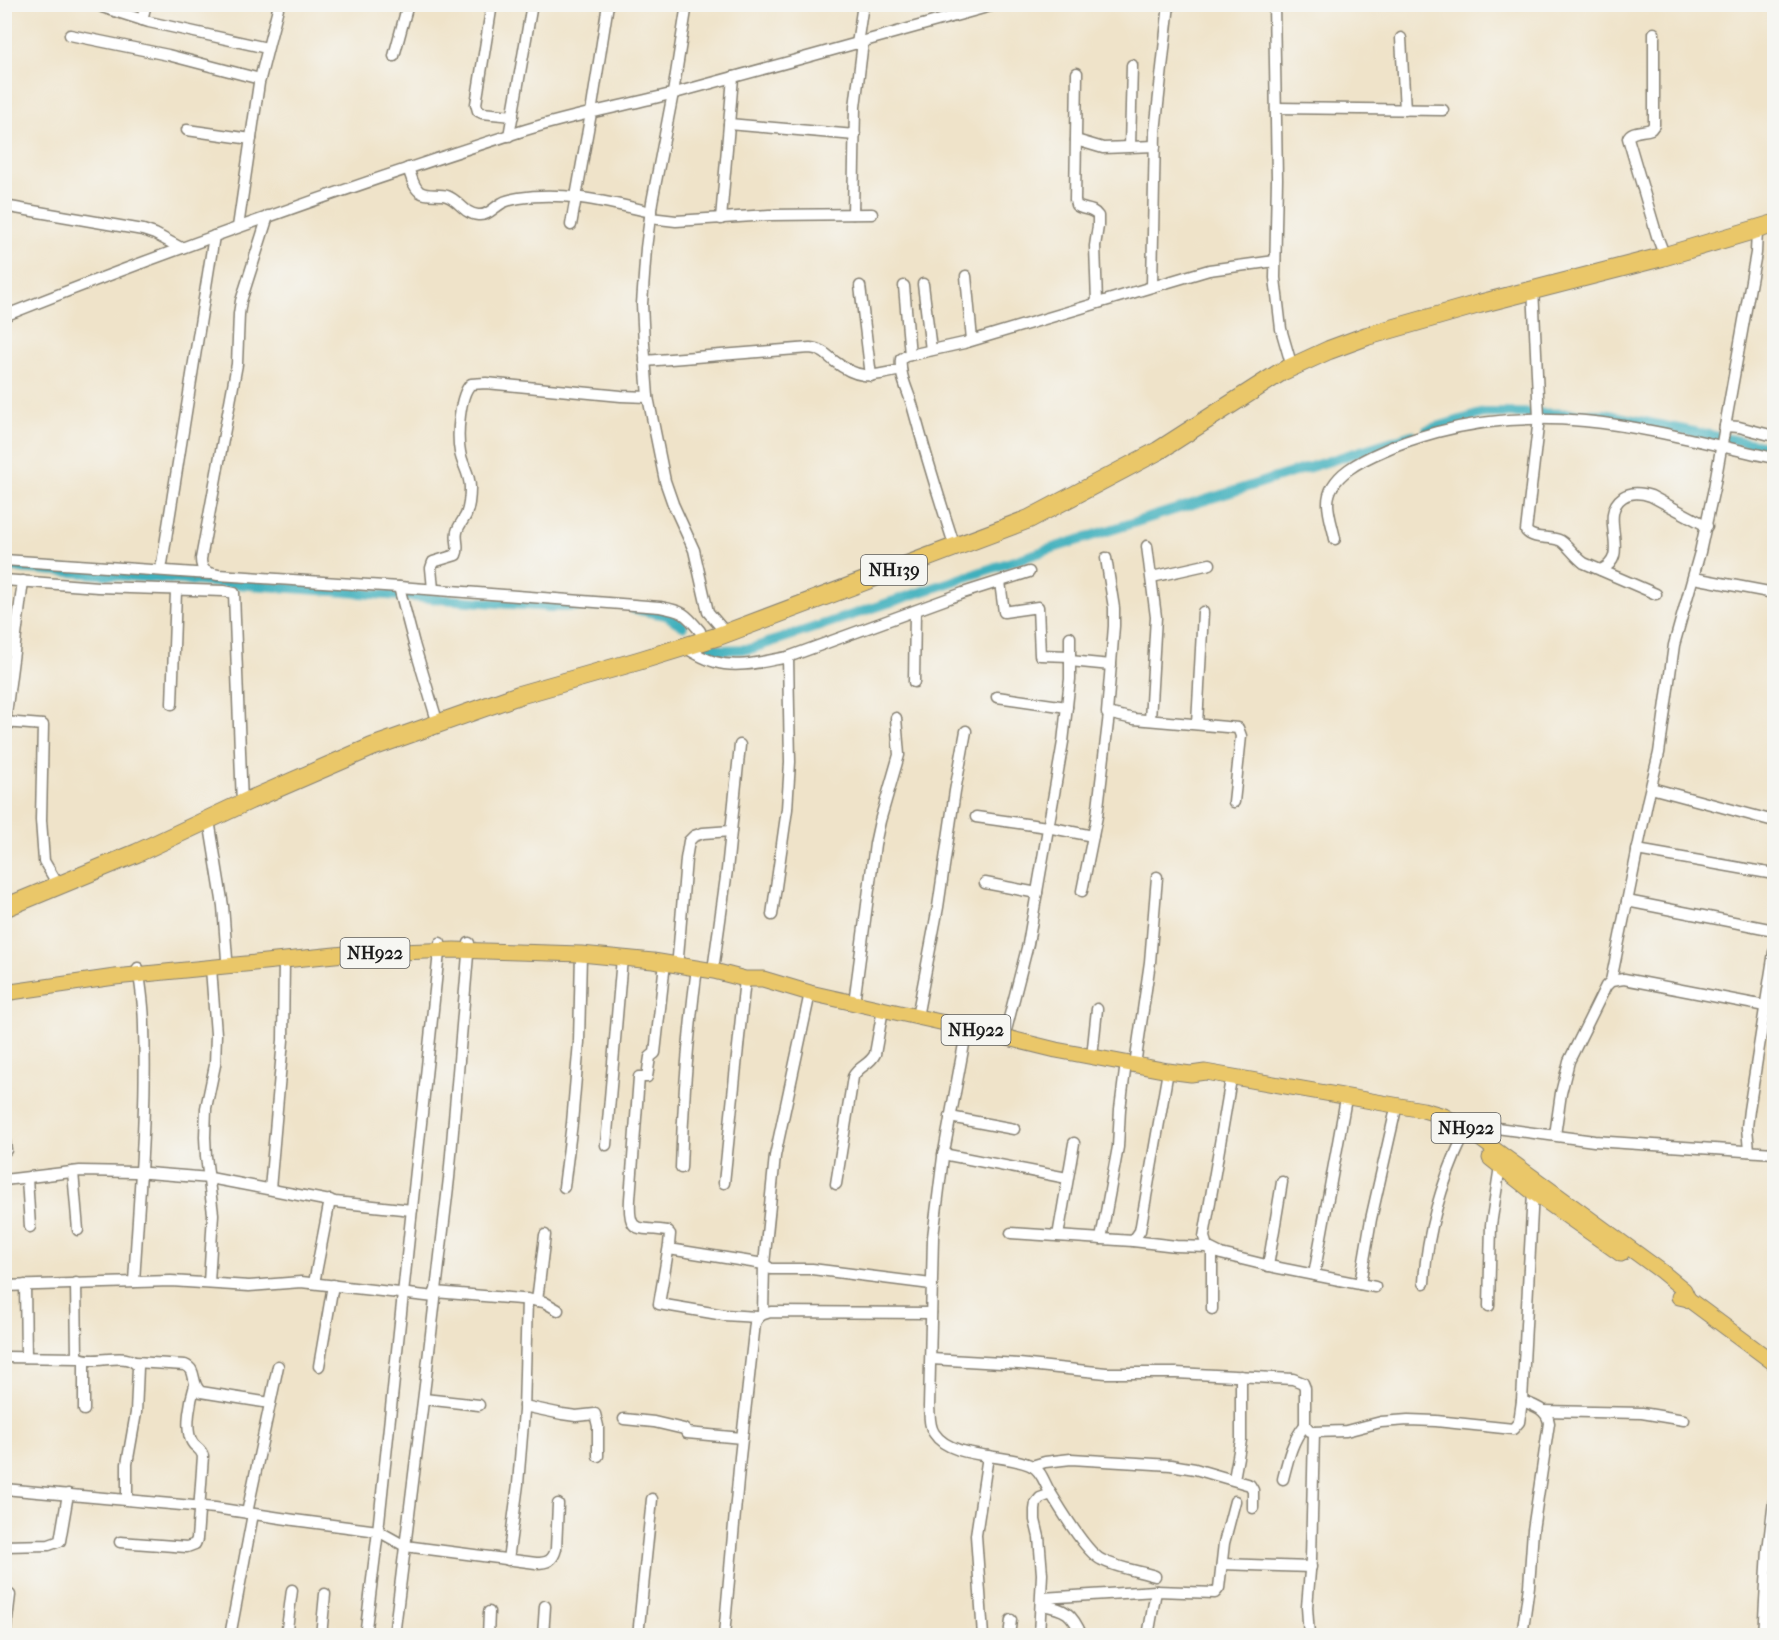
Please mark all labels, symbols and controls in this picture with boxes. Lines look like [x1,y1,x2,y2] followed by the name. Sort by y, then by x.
[861,555,927,585] road number: NH139
[340,938,410,968] road number: NH922
[942,1015,1010,1045] road number: NH922
[1432,1113,1500,1143] road number: NH922

